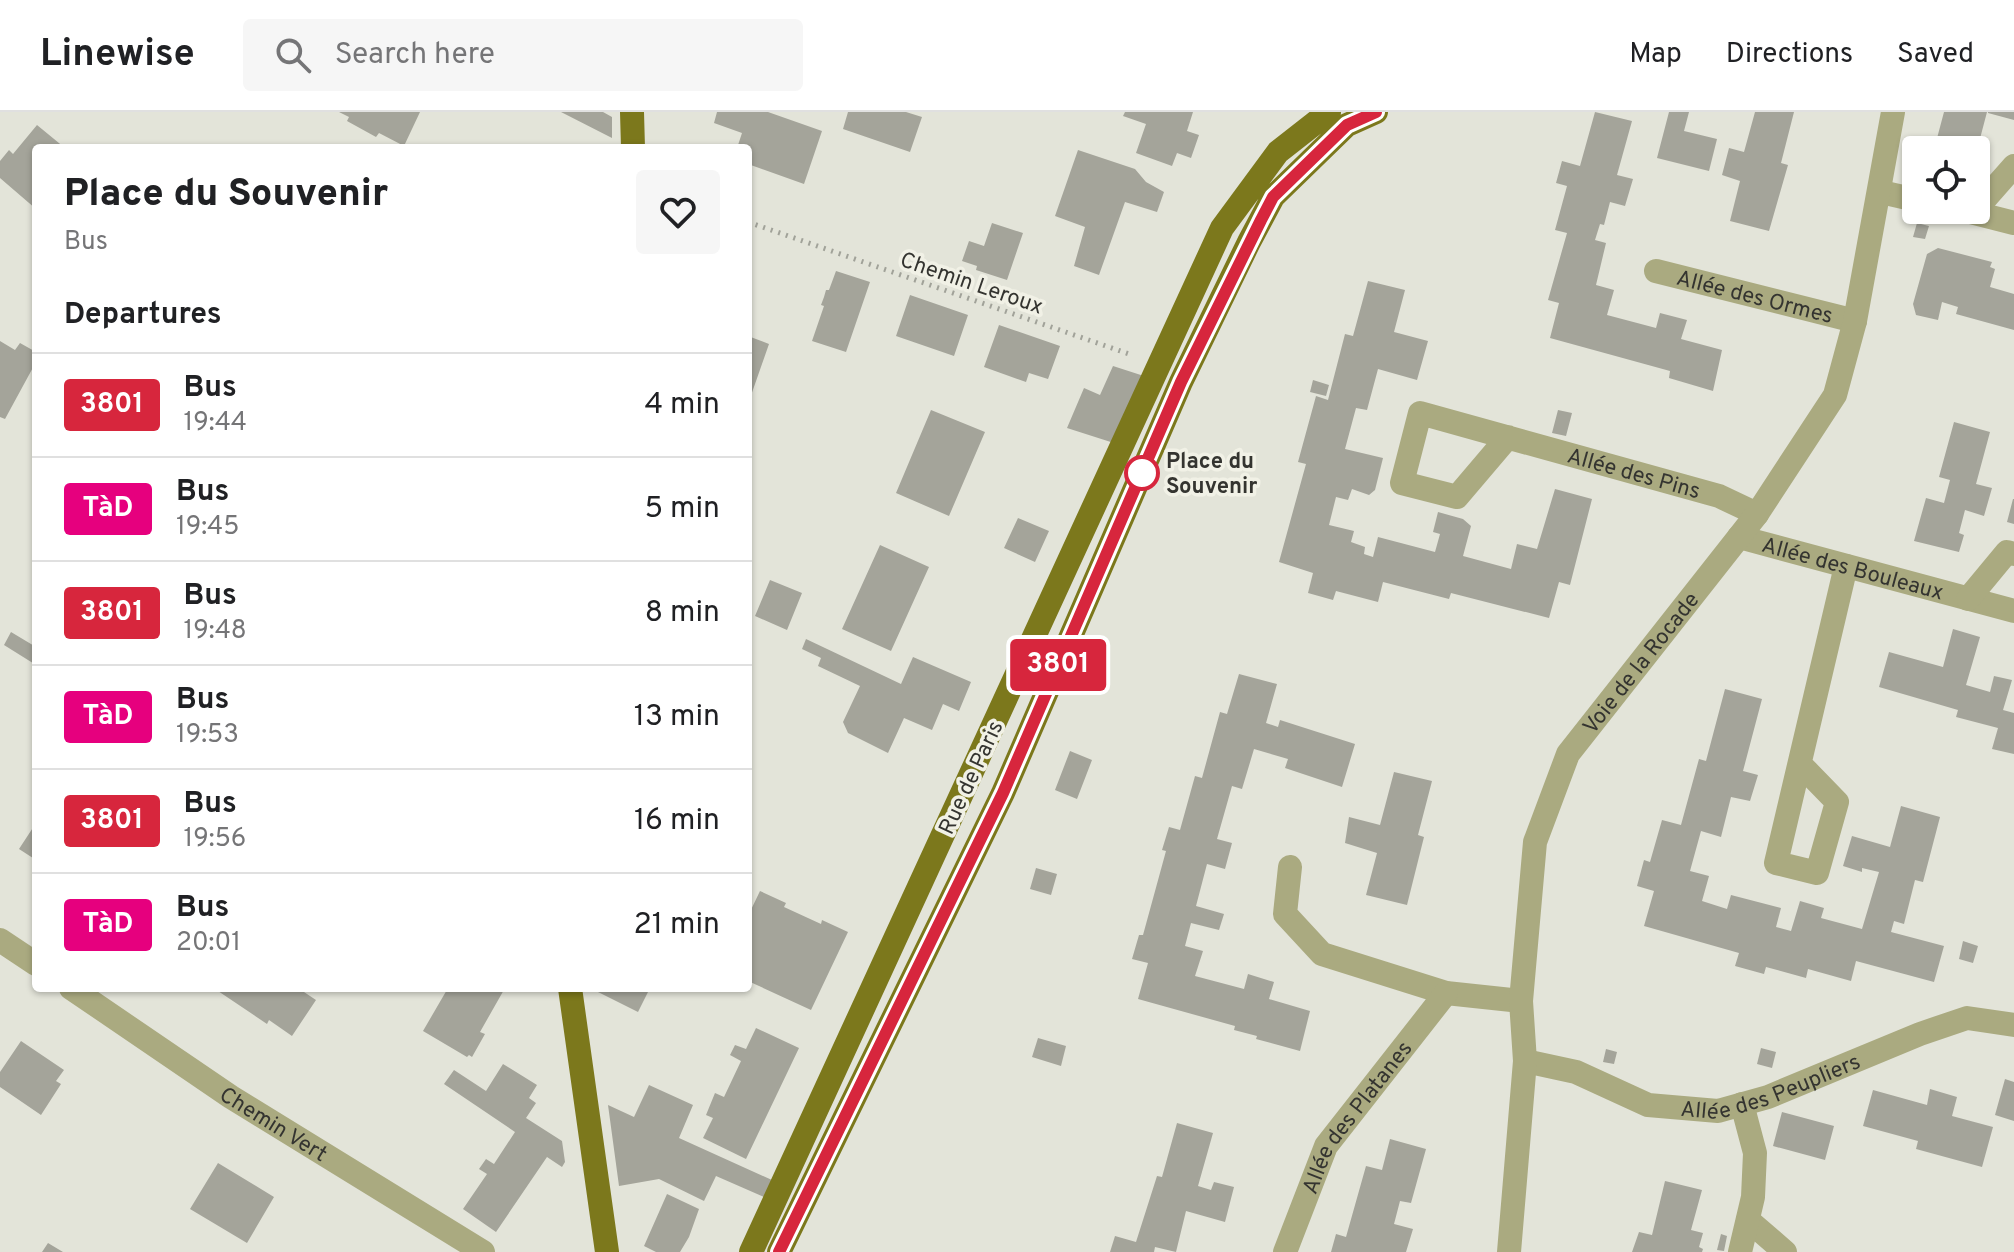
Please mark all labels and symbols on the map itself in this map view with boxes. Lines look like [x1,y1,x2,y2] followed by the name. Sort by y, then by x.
[896,247,1046,321] street label: Chemin Leroux
[1673,266,1835,331] street label: Allée des Ormes
[1564,444,1703,506] street label: Allée des Pins
[1166,449,1257,501] place label: Place du Souvenir
[1125,456,1159,490] marker: Place du Souvenir
[1758,533,1946,607] street label: Allée des Bouleaux
[1578,588,1706,740] street label: Voie de la Rocade
[1002,639,1114,691] line badge: 3801
[934,717,1010,839] street label: Rue de Paris
[1298,1036,1419,1198] street label: Allée des Platanes
[1679,1049,1865,1127] street label: Allée des Peupliers
[213,1082,331,1169] street label: Chemin Vert

